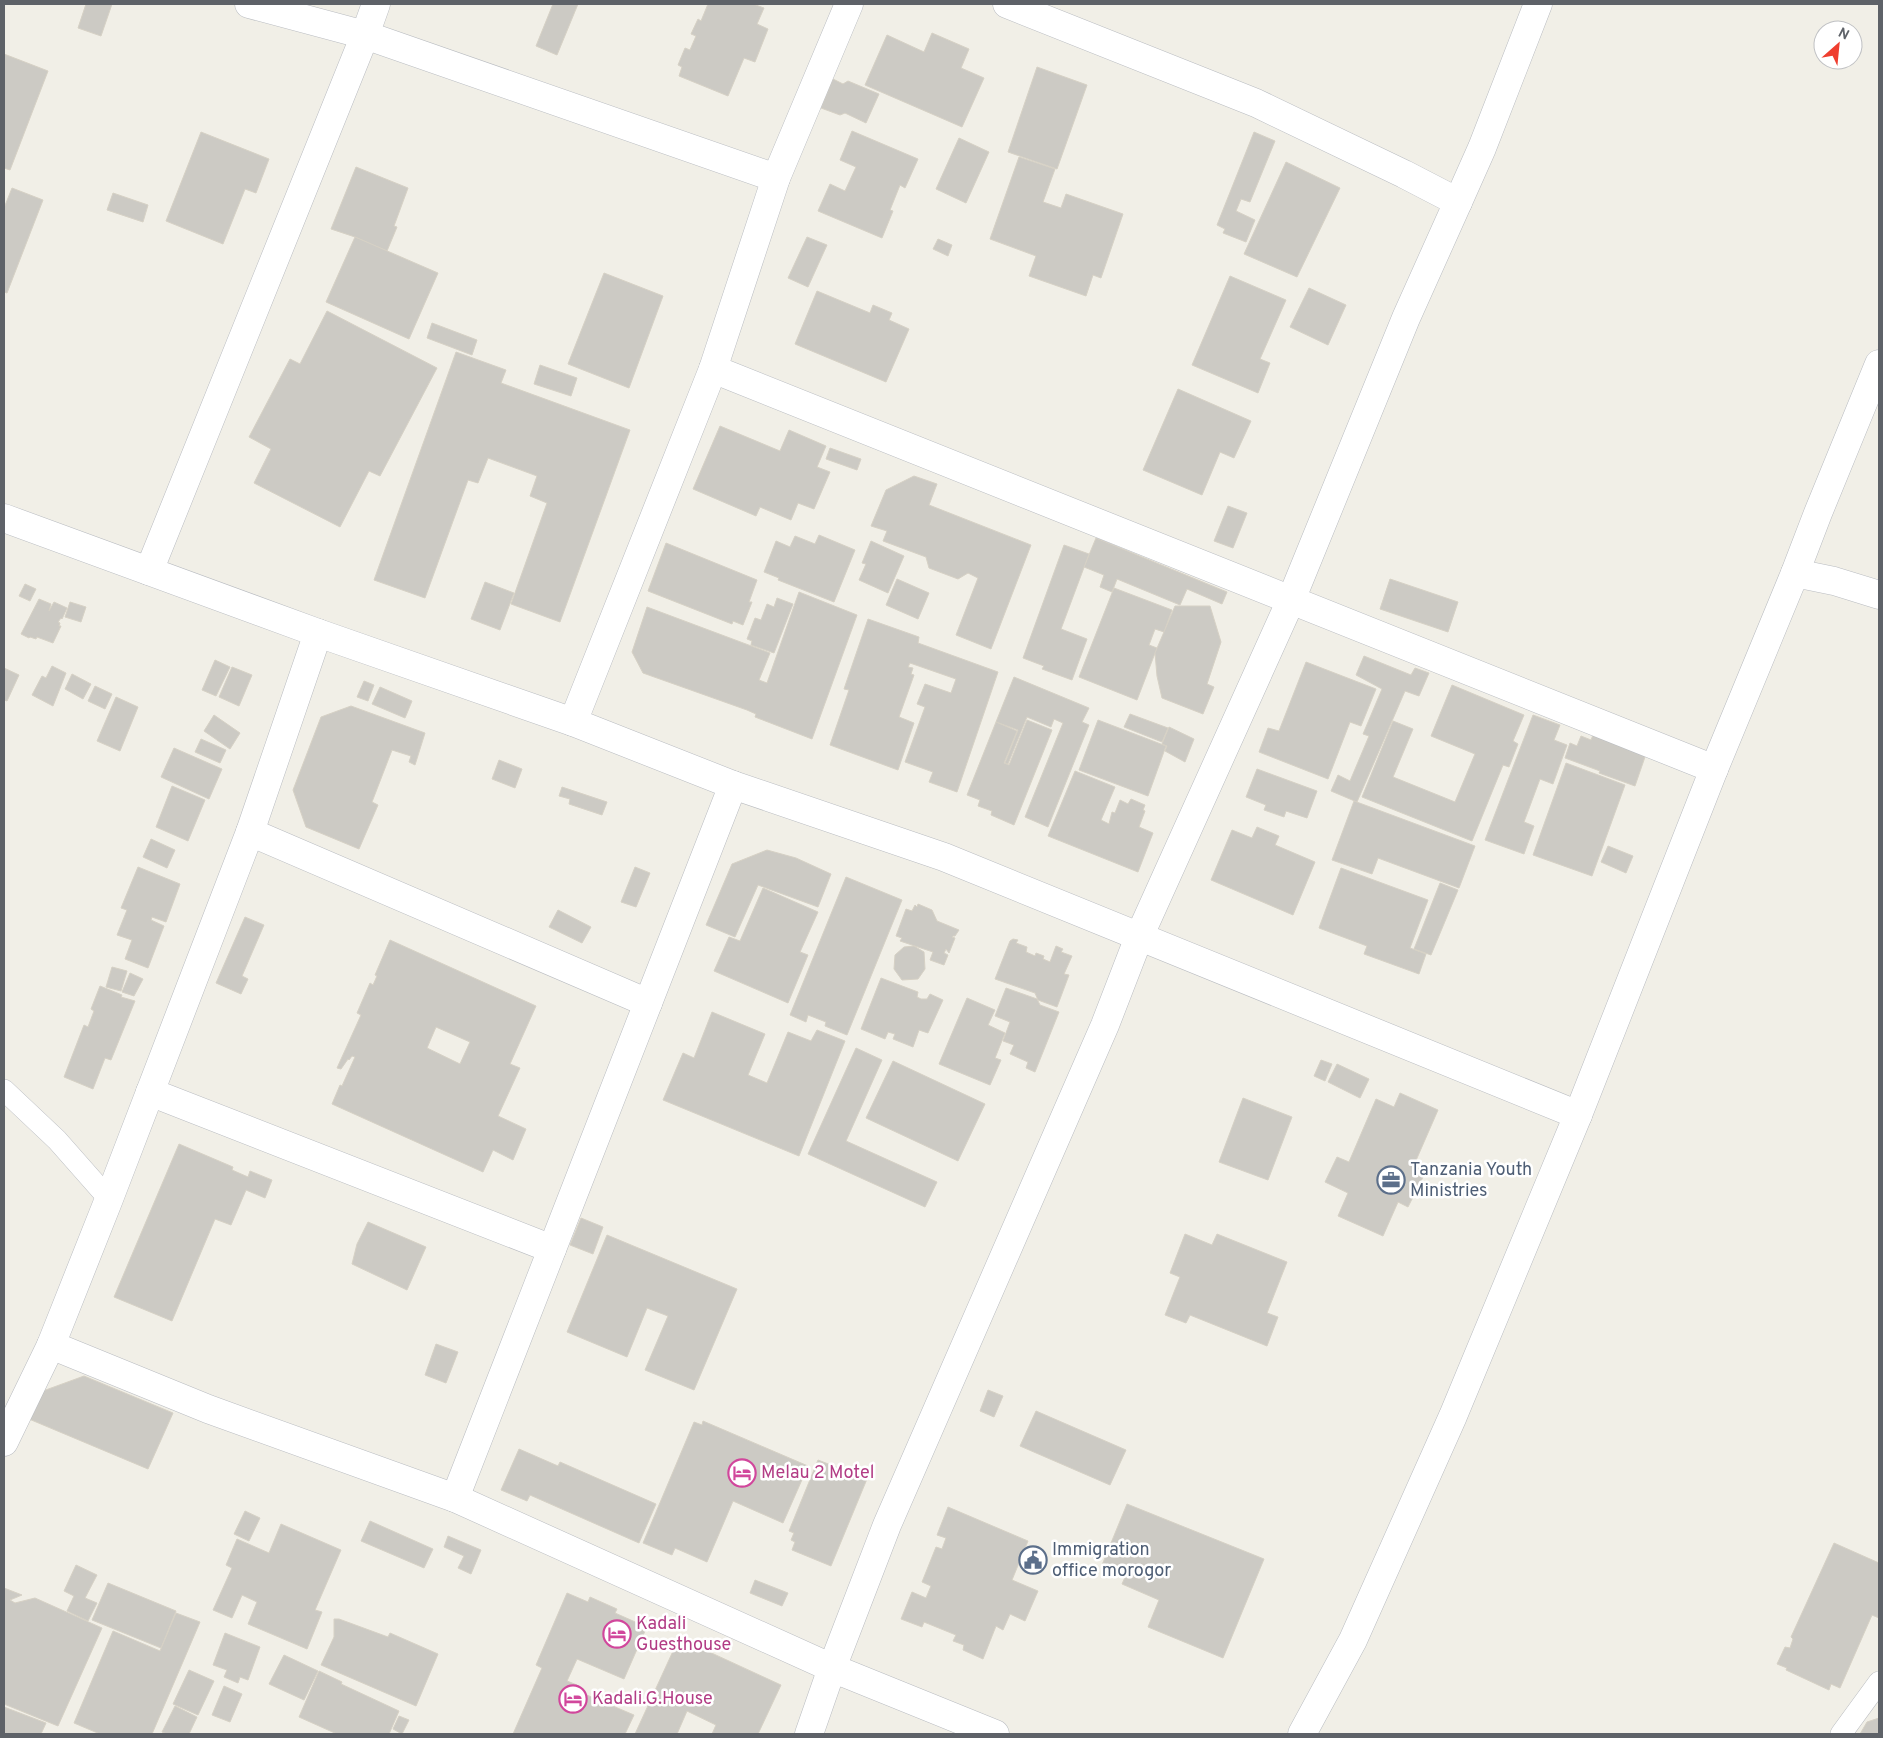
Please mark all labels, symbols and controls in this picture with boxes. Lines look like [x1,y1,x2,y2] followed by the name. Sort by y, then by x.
[1813,20,1863,70] north arrow
[1835,25,1852,45] text: N
[1410,1159,1532,1203] place label: Tanzania Youth Ministries
[1376,1165,1406,1195] office icon: Tanzania Youth Ministries
[727,1458,757,1488] hotel icon: Melau 2 Motel
[761,1462,874,1485] place label: Melau 2 Motel
[1052,1539,1171,1583] place label: Immigration office morogor
[1018,1545,1048,1575] public building icon: Immigration office morogor
[636,1613,731,1657] place label: Kadali Guesthouse
[602,1619,632,1649] hotel icon: Kadali Guesthouse
[558,1684,588,1714] hotel icon: Kadali.G.House
[592,1688,713,1711] place label: Kadali.G.House

